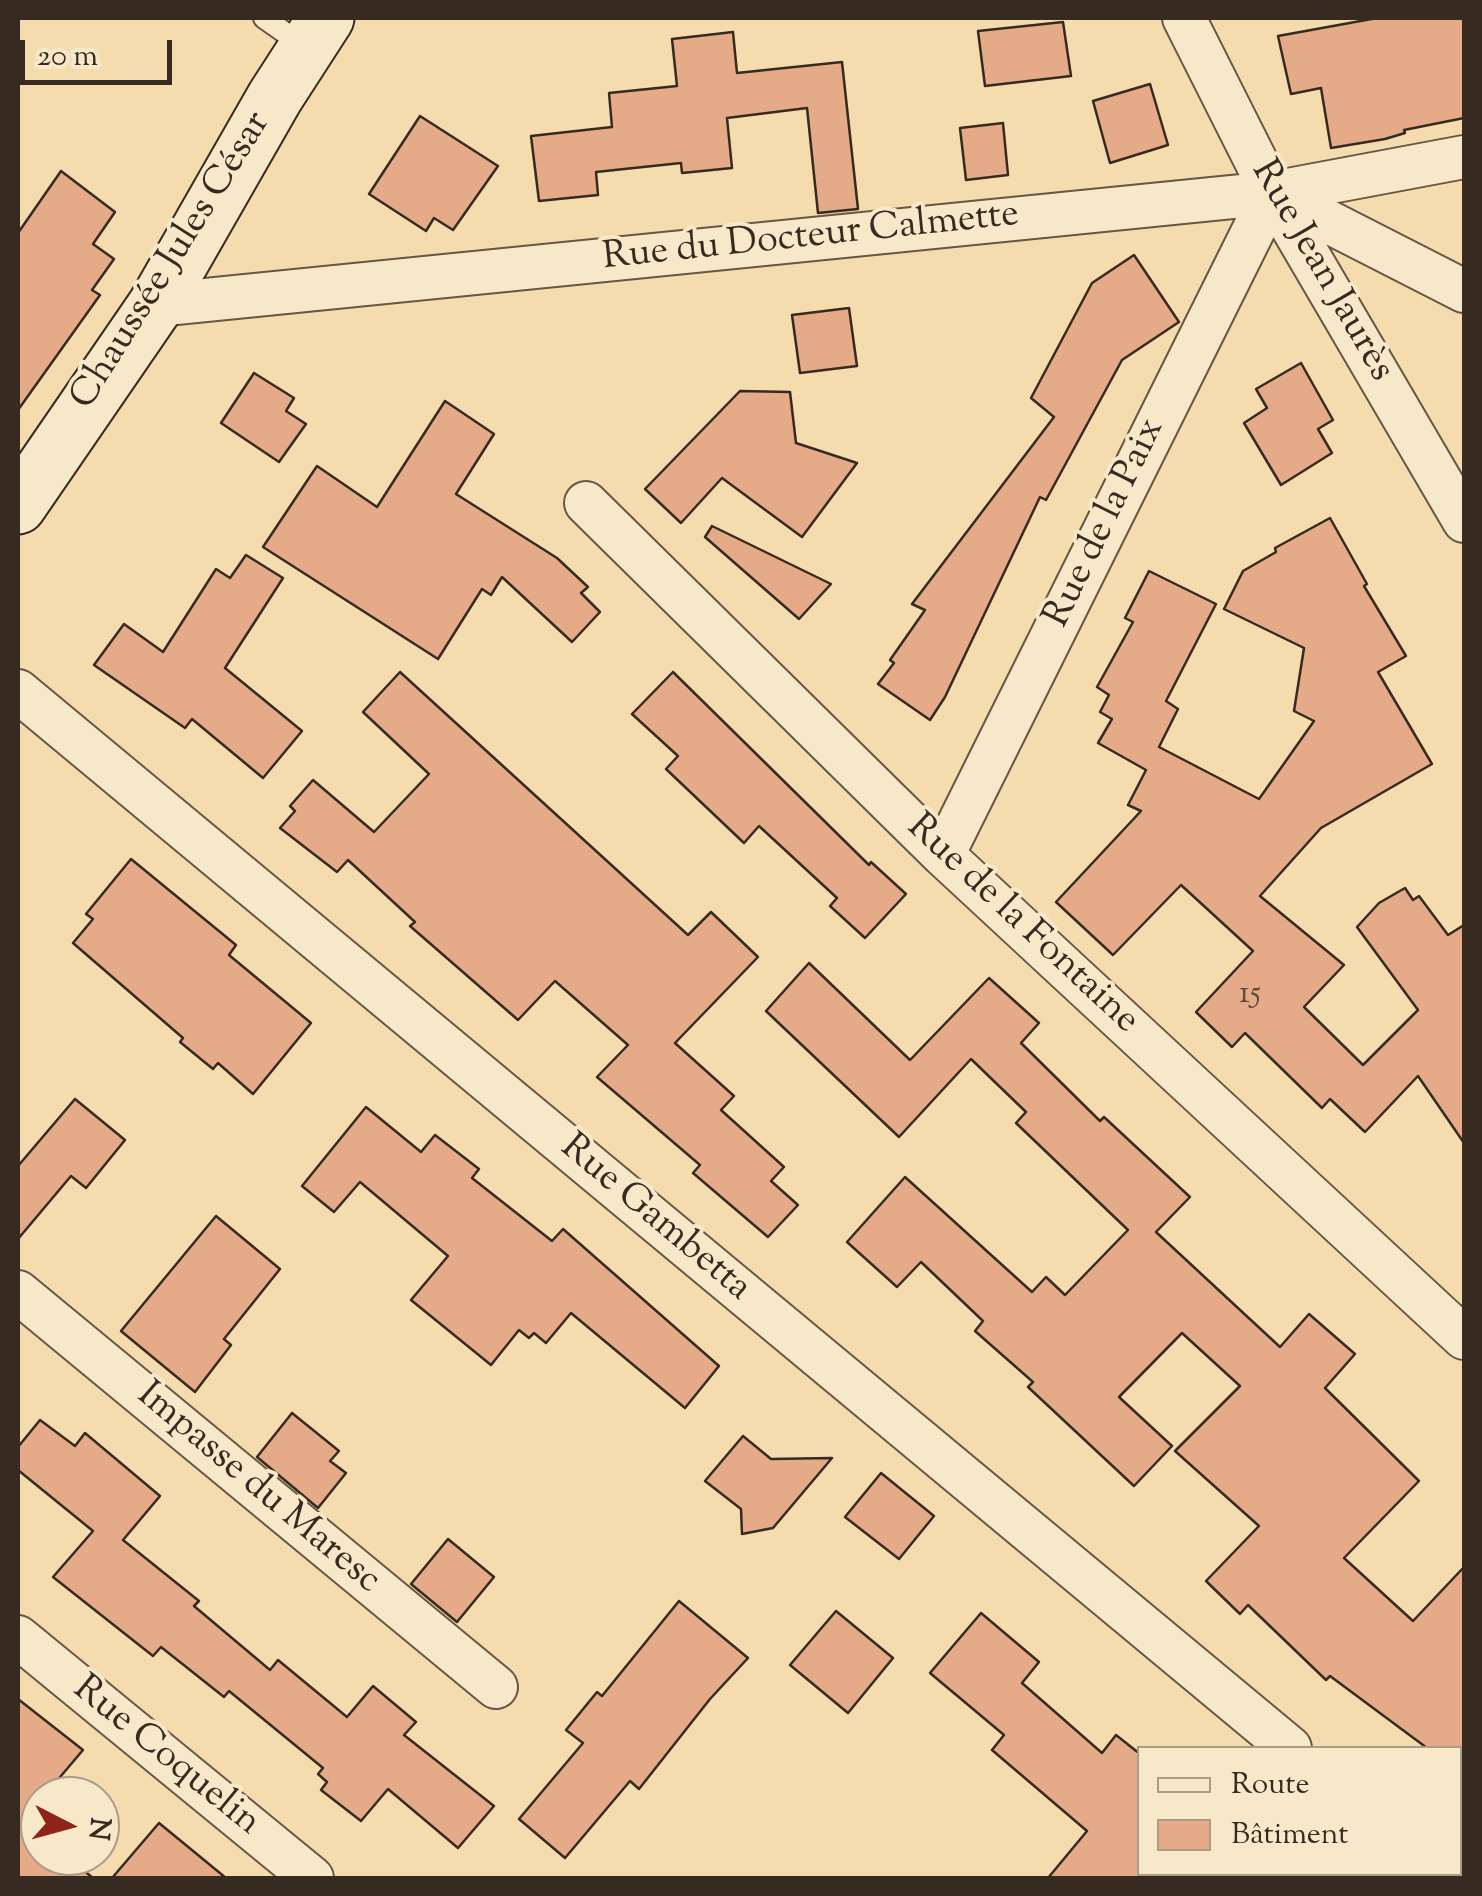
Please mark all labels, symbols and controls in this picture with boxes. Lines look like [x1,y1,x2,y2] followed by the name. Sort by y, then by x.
[25,20,178,82] scale bar
[37,36,98,79] text: 20 m
[63,105,283,419] street label: Chaussée Jules César
[1238,153,1402,391] street label: Rue Jean Jaurès
[601,194,1021,284] street label: Rue du Docteur Calmette
[1037,412,1177,636] street label: Rue de la Paix
[895,807,1147,1045] street label: Rue de la Fontaine
[1239,978,1261,1016] house number: 15
[549,1127,759,1313] street label: Rue Gambetta
[126,1375,388,1605] street label: Impasse du Maresc
[62,1668,268,1848] street label: Rue Coquelin
[1137,1746,1462,1876] legend
[1231,1764,1310,1807] text: Route
[20,1776,120,1876] north arrow
[1231,1814,1348,1857] text: Bâtiment
[77,1816,119,1842] text: N

